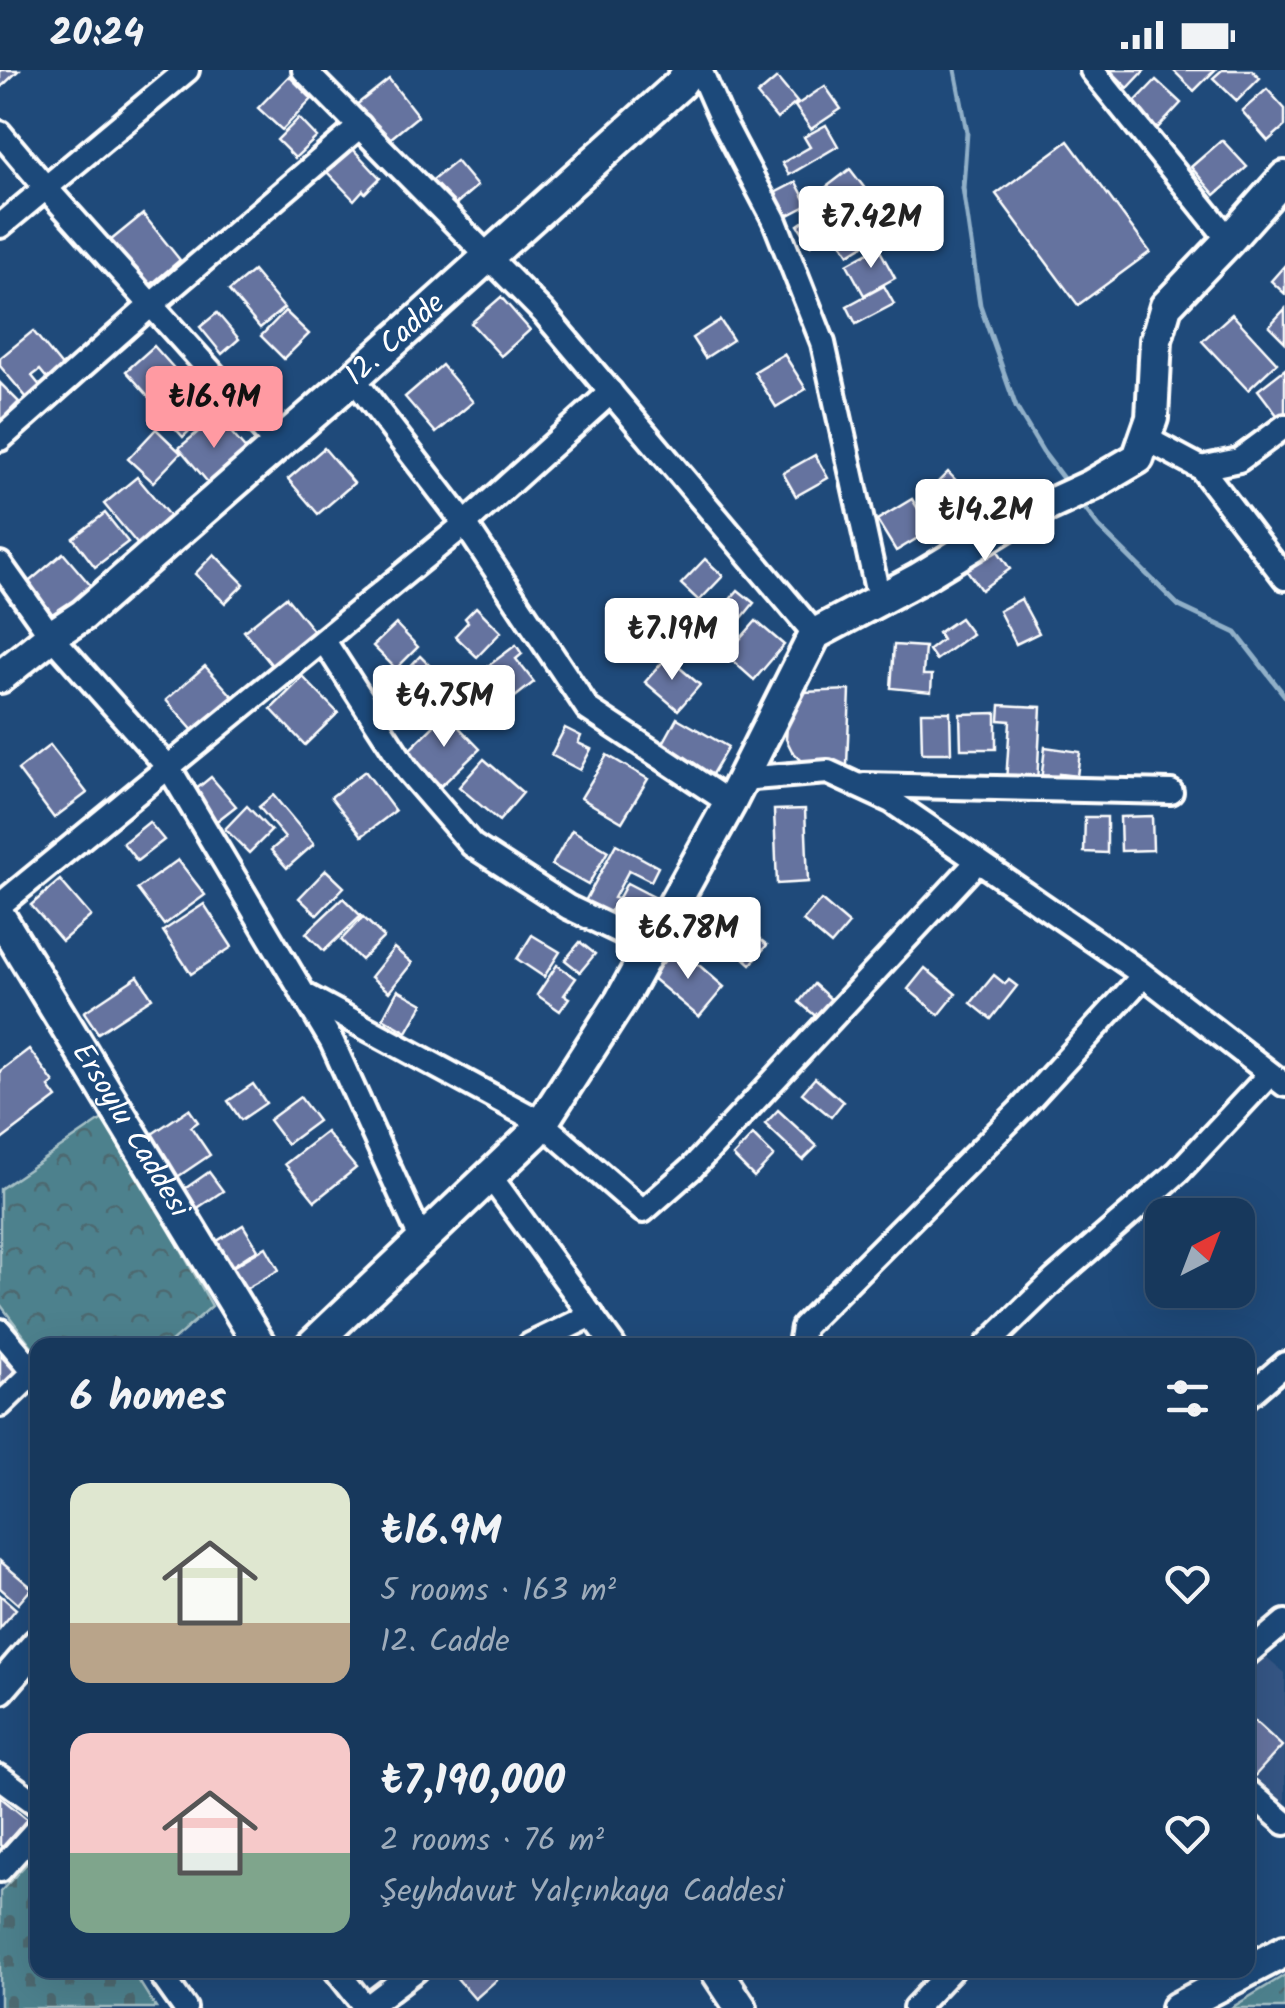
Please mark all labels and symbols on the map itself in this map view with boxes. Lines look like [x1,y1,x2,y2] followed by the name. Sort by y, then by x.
[790,186,952,271] pin: ₺7.42M
[334,282,457,399] street label: 12. Cadde
[133,366,295,451] pin: ₺16.9M
[904,479,1066,564] pin: ₺14.2M
[591,598,753,683] pin: ₺7.19M
[363,665,525,750] pin: ₺4.75M
[607,897,769,982] pin: ₺6.78M
[58,1034,202,1229] street label: Ersoylu Caddesi
[1145,1198,1255,1308] north arrow

